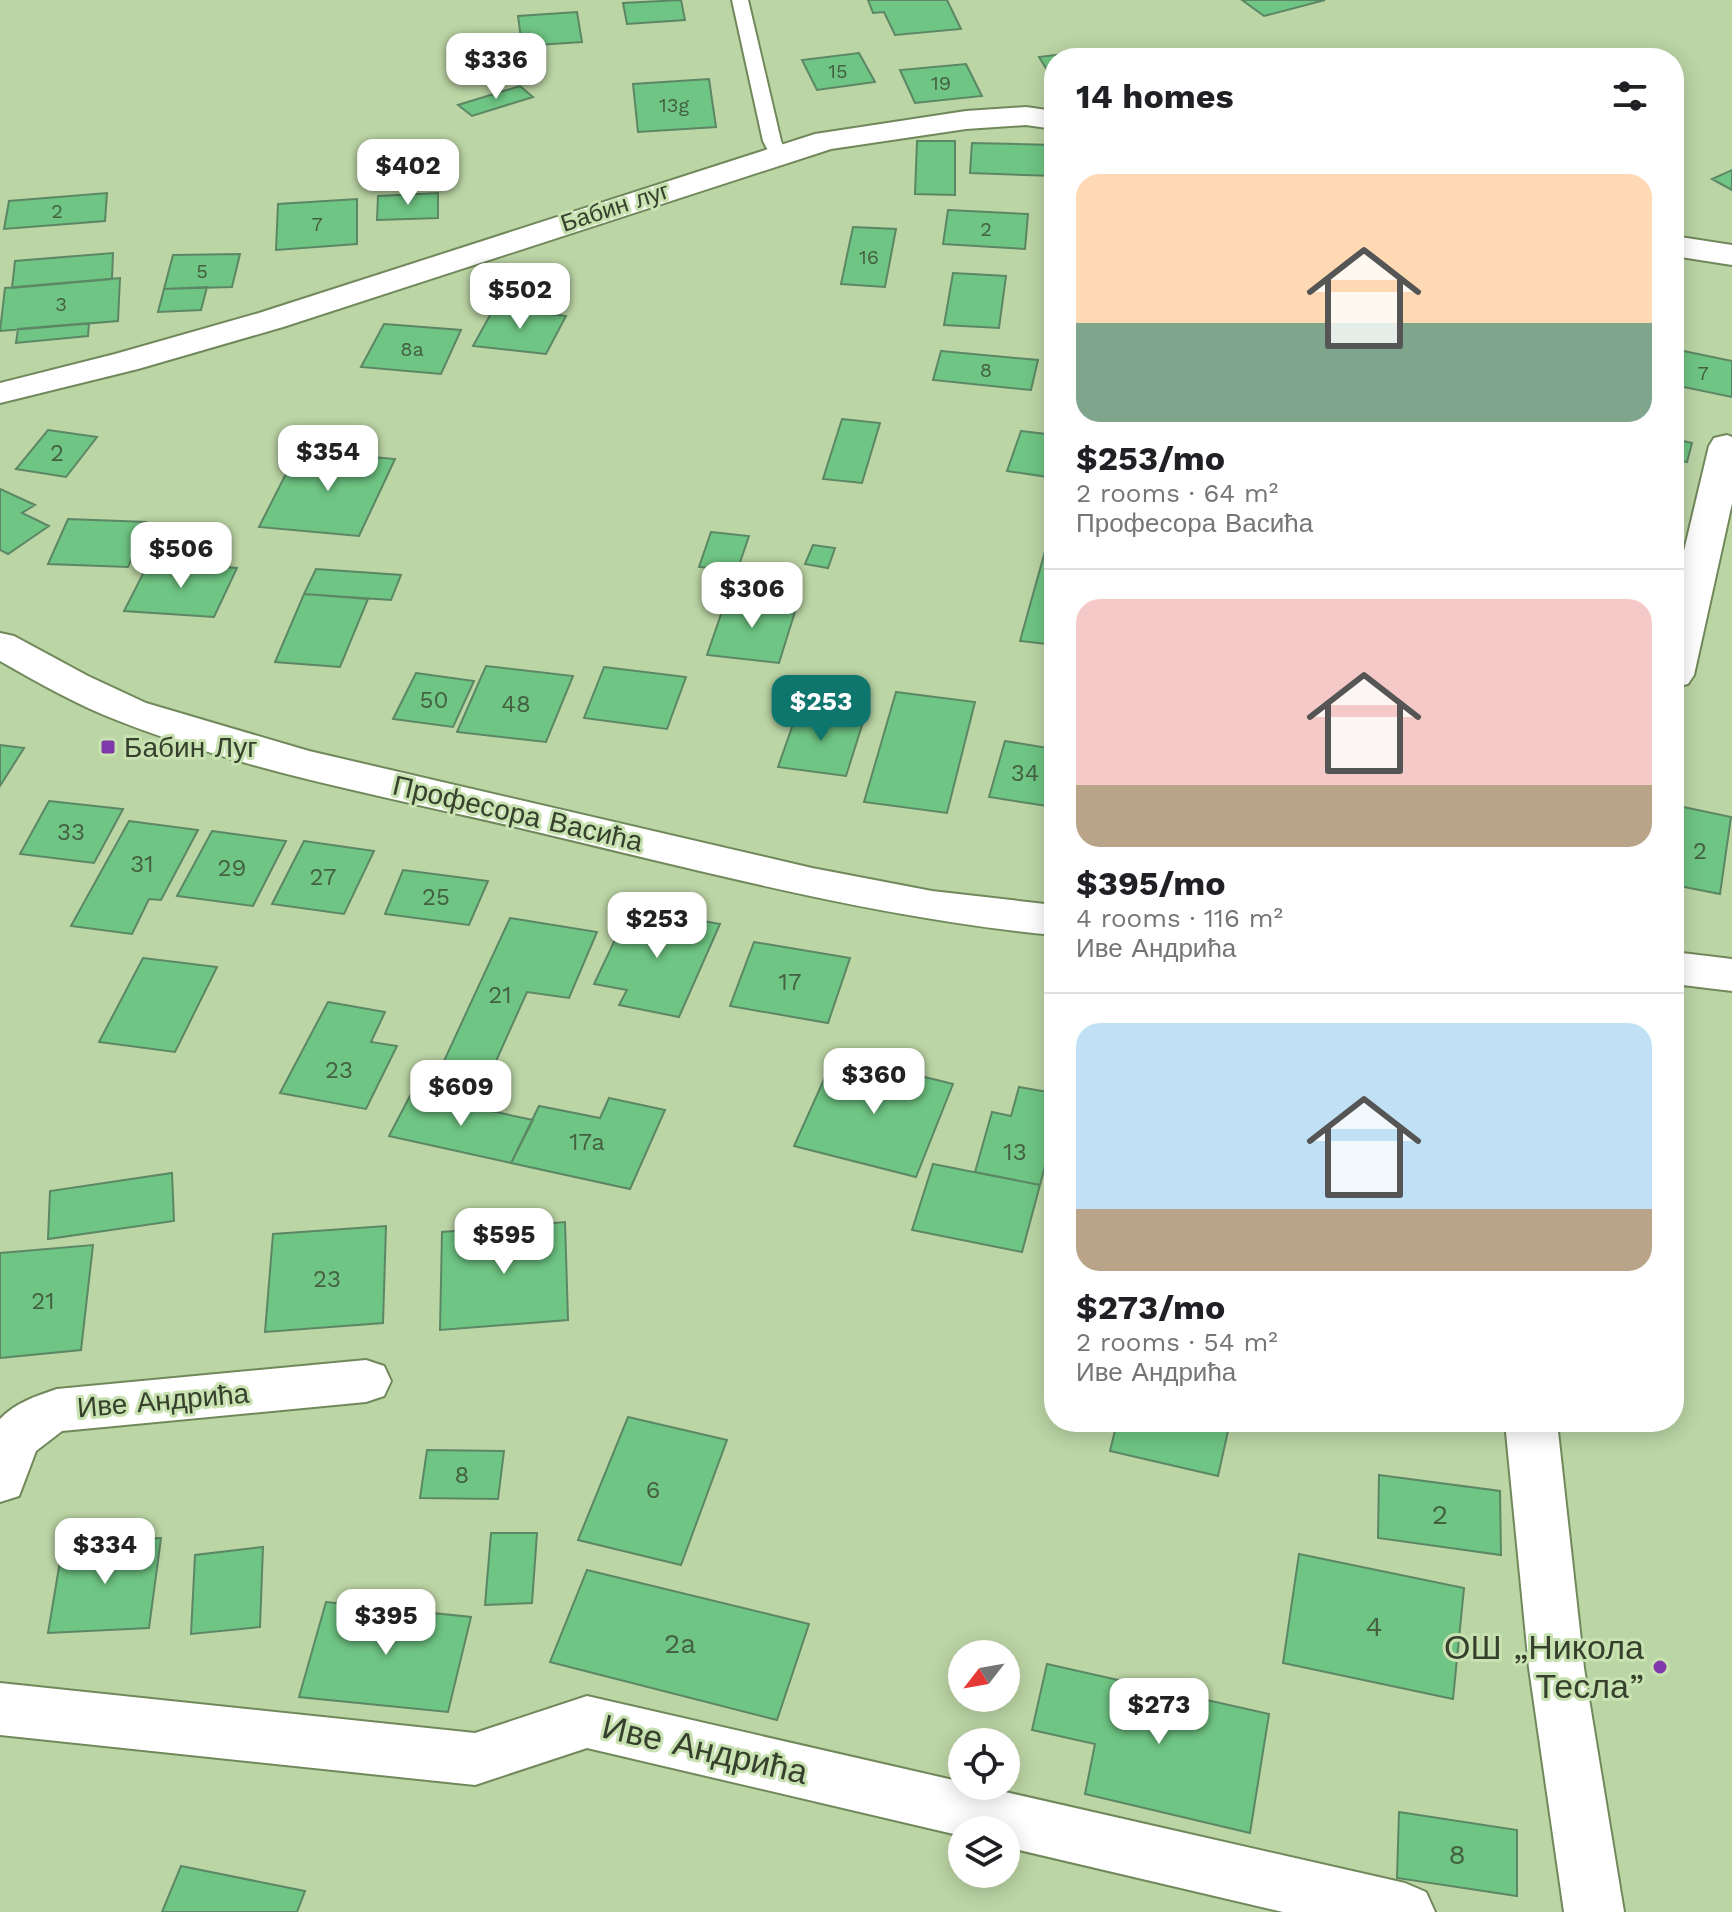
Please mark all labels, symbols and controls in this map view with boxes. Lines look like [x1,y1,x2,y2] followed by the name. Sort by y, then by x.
[449,33,543,101] pin: $336
[464,44,528,74] text: $336
[828,59,848,83] house number: 15
[931,71,951,95] house number: 19
[1608,74,1652,118] icon: filters
[1076,76,1234,116] text: 14 homes
[659,93,689,117] house number: 13g
[361,139,455,207] pin: $402
[375,150,441,180] text: $402
[557,176,673,238] street label: Бабин луг
[51,199,63,223] house number: 2
[311,212,323,236] house number: 7
[980,217,992,241] house number: 2
[1292,226,1436,370] icon: home
[859,245,879,269] house number: 16
[196,259,208,283] house number: 5
[473,263,567,331] pin: $502
[488,274,552,304] text: $502
[55,292,67,316] house number: 3
[400,337,424,361] house number: 8a
[980,358,992,382] house number: 8
[1697,361,1709,385] house number: 7
[281,425,375,493] pin: $354
[296,436,360,466] text: $354
[1076,438,1225,478] text: $253/mo
[50,439,64,467] house number: 2
[1076,478,1278,508] text: 2 rooms · 64 m²
[1076,508,1313,538] text: Професора Васића
[134,522,228,590] pin: $506
[149,533,213,563] text: $506
[705,562,799,630] pin: $306
[720,573,784,603] text: $306
[1292,651,1436,795] icon: home
[774,675,868,743] pin: $253
[420,686,448,714] house number: 50
[790,686,852,716] text: $253
[501,690,531,718] house number: 48
[124,731,258,764] place label: Бабин Луг
[99,738,117,756] marker: Бабин Луг
[1011,759,1039,787] house number: 34
[390,769,646,858] street label: Професора Васића
[57,818,85,846] house number: 33
[1693,837,1707,865] house number: 2
[130,850,154,878] house number: 31
[218,854,246,882] house number: 29
[310,863,336,891] house number: 27
[1076,863,1226,903] text: $395/mo
[422,883,450,911] house number: 25
[610,892,704,960] pin: $253
[626,903,688,933] text: $253
[1076,903,1283,933] text: 4 rooms · 116 m²
[1076,933,1236,963] text: Иве Андрића
[779,968,801,996] house number: 17
[488,981,512,1009] house number: 21
[827,1048,921,1116] pin: $360
[325,1056,353,1084] house number: 23
[842,1059,906,1089] text: $360
[414,1060,508,1128] pin: $609
[428,1071,494,1101] text: $609
[1292,1075,1436,1219] icon: home
[569,1128,605,1156] house number: 17a
[1003,1138,1027,1166] house number: 13
[457,1208,551,1276] pin: $595
[473,1219,535,1249] text: $595
[313,1265,341,1293] house number: 23
[31,1287,55,1315] house number: 21
[1076,1287,1225,1327] text: $273/mo
[1076,1327,1278,1357] text: 2 rooms · 54 m²
[1076,1357,1236,1387] text: Иве Андрића
[76,1377,251,1424] street label: Иве Андрића
[455,1461,469,1489] house number: 8
[646,1476,660,1504] house number: 6
[1432,1498,1448,1531] house number: 2
[58,1518,152,1586] pin: $334
[73,1529,137,1559] text: $334
[339,1589,433,1657] pin: $395
[354,1600,418,1630] text: $395
[1365,1610,1383,1643] house number: 4
[664,1627,696,1660] house number: 2a
[1444,1627,1644,1706] place label: ОШ „Никола Тесла”
[948,1640,1020,1712] north arrow
[948,1640,1020,1888] map controls
[1651,1658,1669,1676] marker: ОШ „Никола Тесла”
[1112,1678,1206,1746] pin: $273
[1128,1689,1190,1719] text: $273
[598,1706,812,1792] street label: Иве Андрића
[948,1728,1020,1800] button: locate
[948,1816,1020,1888] button: layers
[1448,1838,1466,1871] house number: 8

